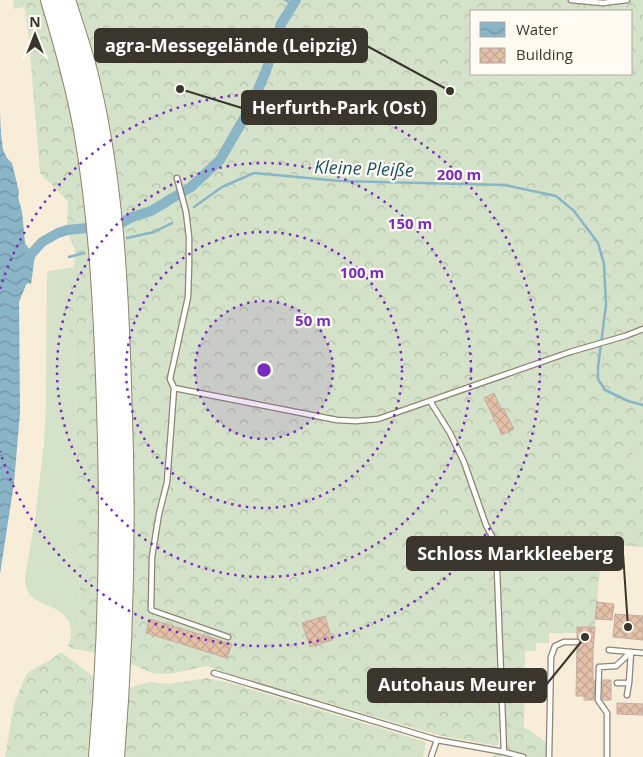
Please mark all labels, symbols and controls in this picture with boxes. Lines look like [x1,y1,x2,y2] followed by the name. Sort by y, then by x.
[10,10,60,60] north arrow
[470,10,633,75] legend
[29,12,41,31] text: N
[516,19,558,39] text: Water
[95,29,367,62] callout: agra-Messegelände (Leipzig)
[105,33,357,57] text: agra-Messegelände (Leipzig)
[516,44,573,64] text: Building
[242,91,436,124] callout: Herfurth-Park (Ost)
[252,95,426,119] text: Herfurth-Park (Ost)
[314,154,414,182] water label: Kleine Pleiße
[437,164,481,184] text: 200 m
[388,213,432,233] text: 150 m
[340,262,384,282] text: 100 m
[295,310,331,330] text: 50 m
[255,361,273,379] centre of rings
[407,537,623,570] callout: Schloss Markkleeberg
[417,541,613,565] text: Schloss Markkleeberg
[368,669,546,702] callout: Autohaus Meurer
[378,672,536,696] text: Autohaus Meurer

